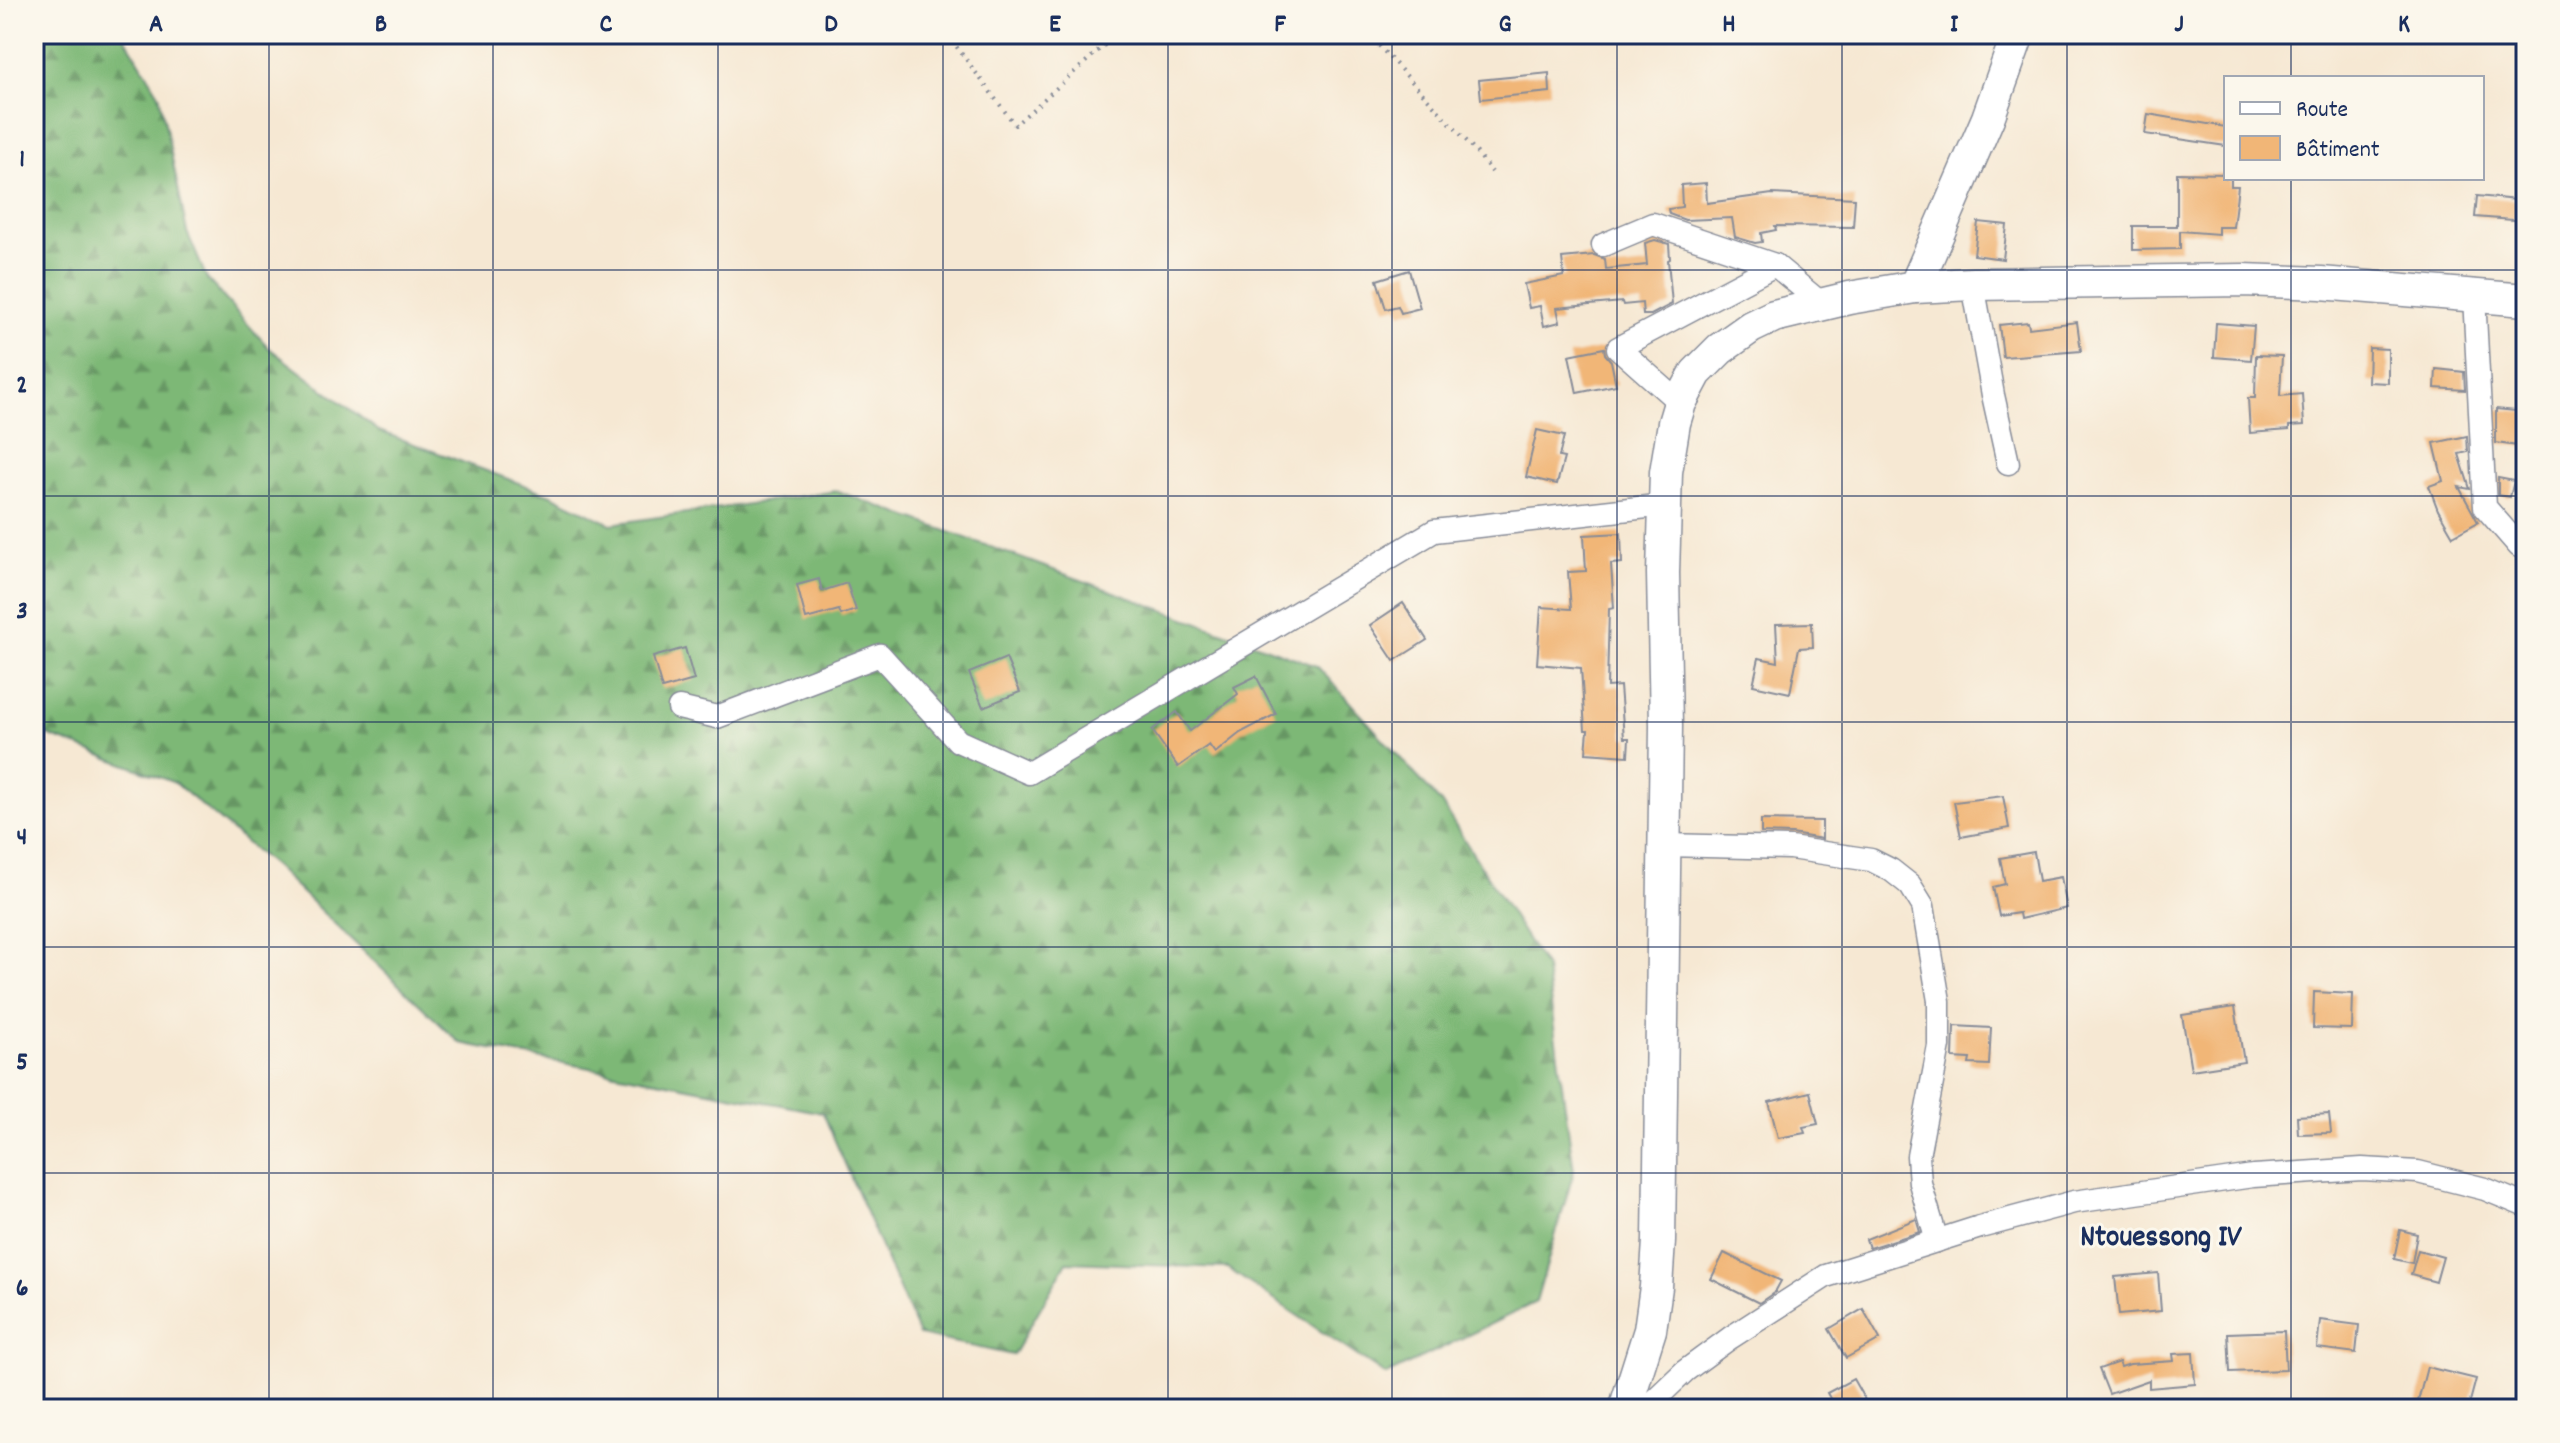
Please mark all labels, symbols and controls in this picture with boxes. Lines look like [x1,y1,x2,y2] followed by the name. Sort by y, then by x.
[149,7,163,44] text: A
[375,7,387,44] text: B
[600,7,613,44] text: C
[824,7,838,44] text: D
[1049,7,1061,44] text: E
[1274,7,1286,44] text: F
[1498,7,1512,44] text: G
[1722,7,1736,44] text: H
[1950,7,1959,44] text: I
[2174,7,2184,44] text: J
[2398,7,2410,44] text: K
[2224,76,2484,180] legend
[2296,94,2348,128] text: Route
[2296,134,2380,168] text: Bâtiment
[19,142,25,179] text: 1
[16,368,28,405] text: 2
[16,594,28,631] text: 3
[17,820,27,857] text: 4
[16,1045,28,1082] text: 5
[2080,1218,2242,1261] district label: Ntouessong IV
[16,1271,28,1308] text: 6

